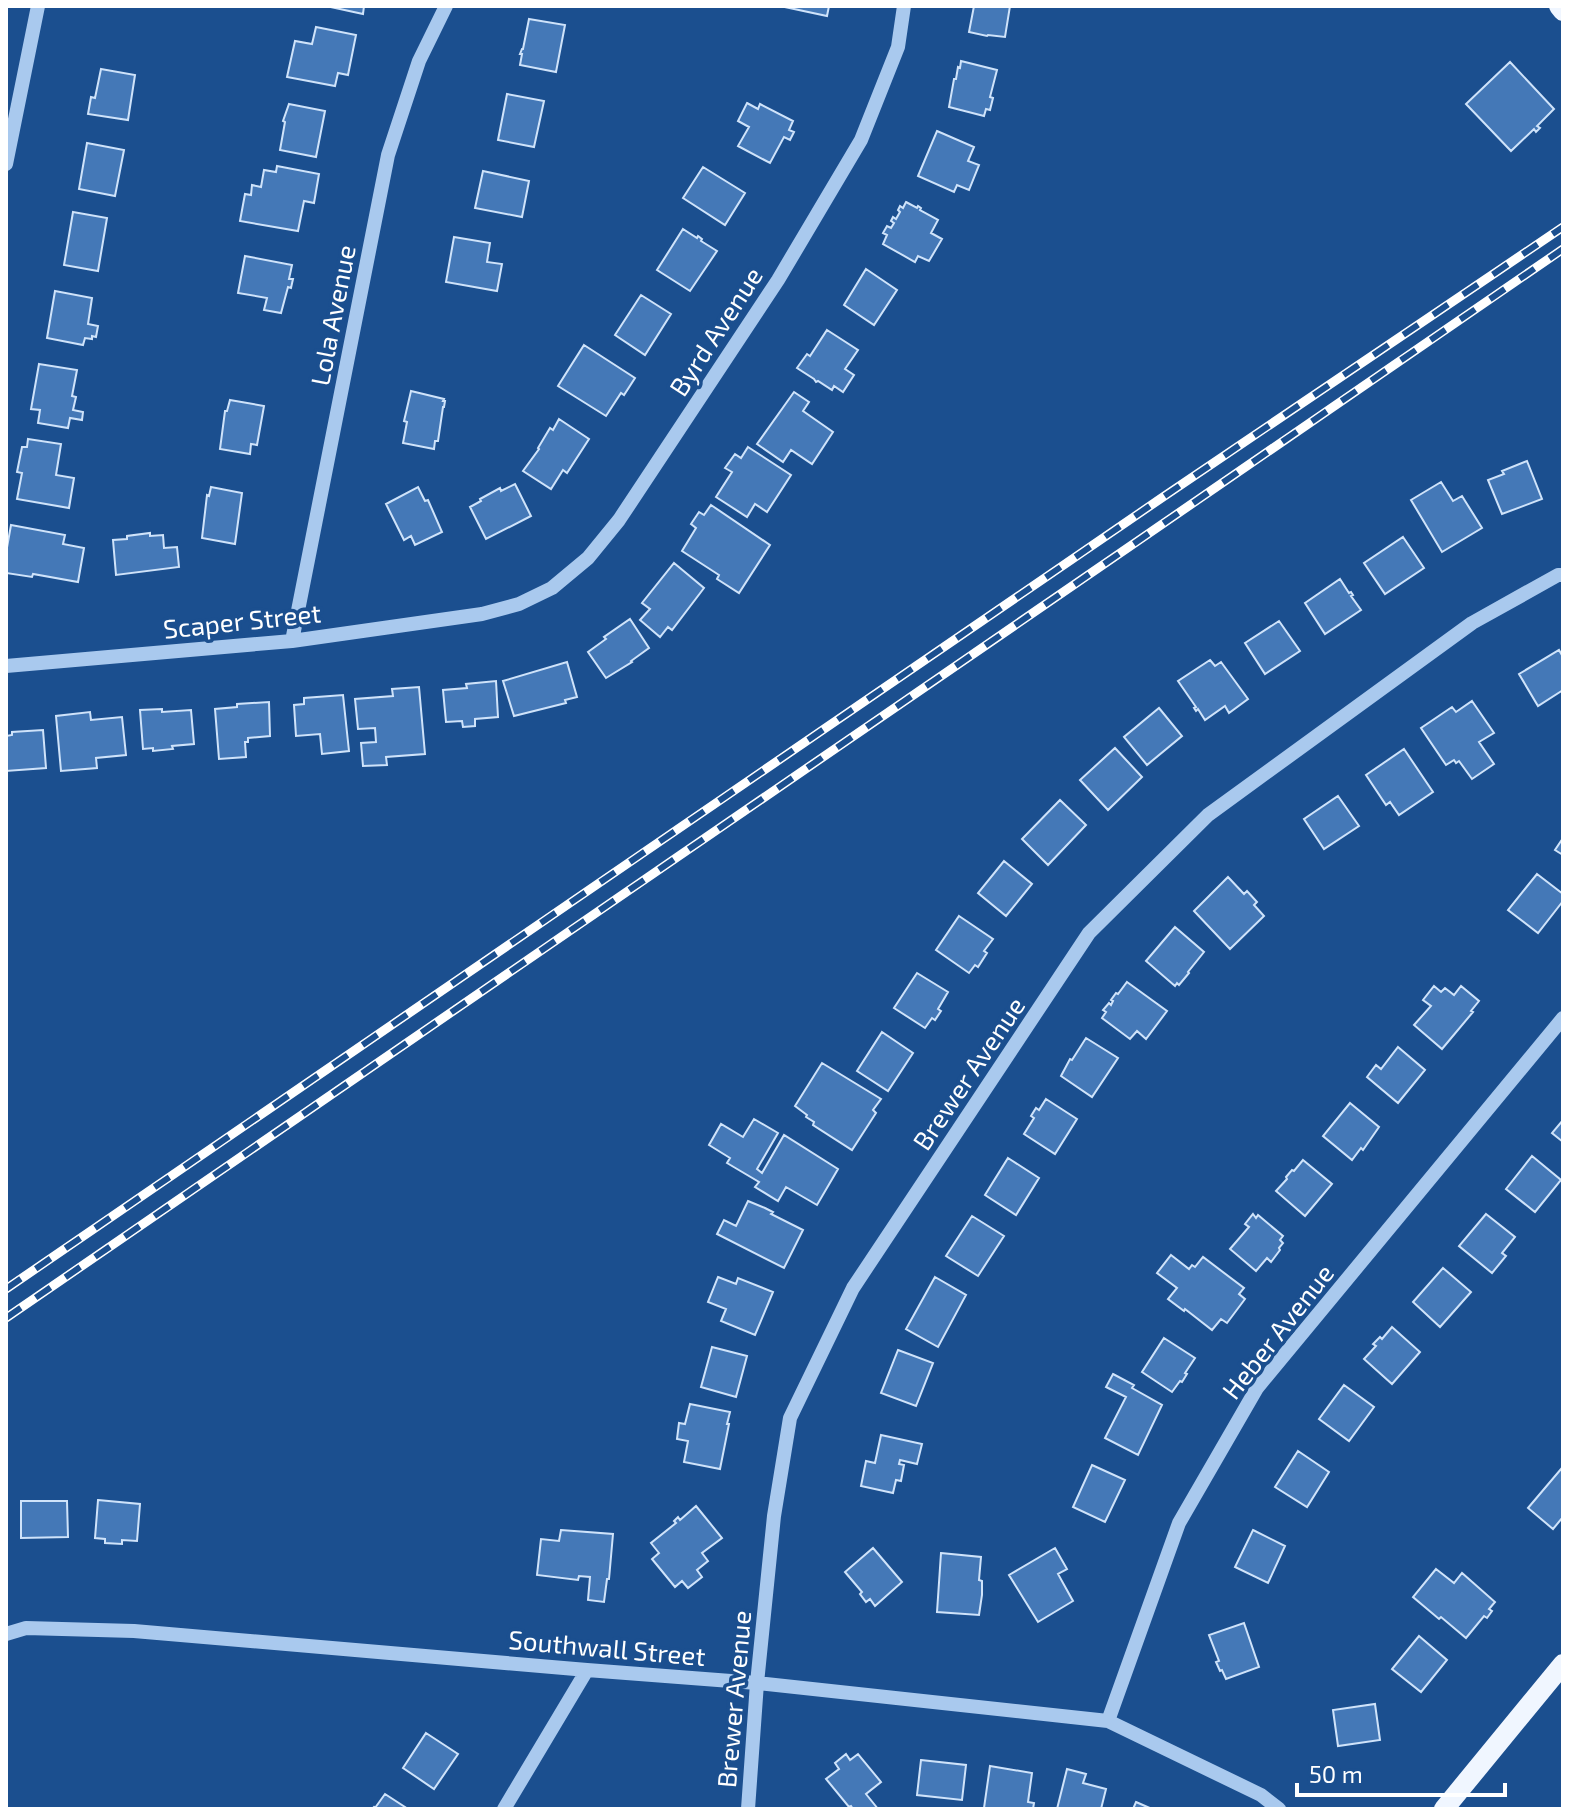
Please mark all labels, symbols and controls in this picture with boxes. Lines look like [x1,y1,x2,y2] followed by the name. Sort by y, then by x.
[303,242,361,388] street label: Lola Avenue
[662,261,768,401] street label: Byrd Avenue
[162,596,323,644] street label: Scaper Street
[905,991,1031,1155] street label: Brewer Avenue
[1215,1258,1339,1404] street label: Heber Avenue
[710,1609,756,1789] street label: Brewer Avenue
[507,1623,707,1671] street label: Southwall Street
[1297,1747,1505,1797] scale bar
[1309,1759,1363,1788] text: 50 m

